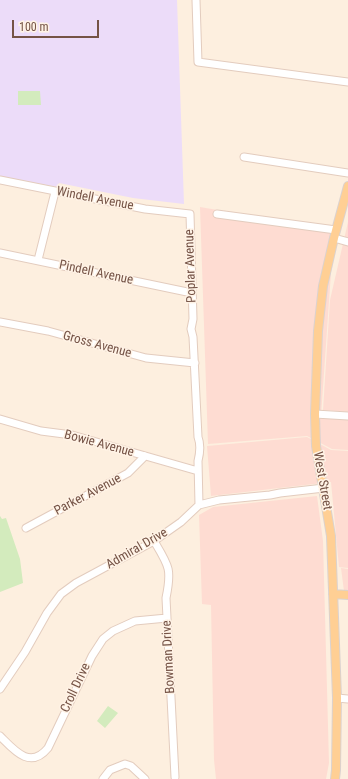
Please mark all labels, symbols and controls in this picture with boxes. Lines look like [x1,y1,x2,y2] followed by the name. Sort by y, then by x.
[14,12,101,38] scale bar
[19,20,49,34] text: 100 m
[55,184,135,214] street label: Windell Avenue
[182,229,200,303] street label: Poplar Avenue
[58,258,134,288] street label: Pindell Avenue
[61,328,133,362] street label: Gross Avenue
[62,427,136,461] street label: Bowie Avenue
[309,451,335,511] street label: West Street
[52,471,124,519] street label: Parker Avenue
[103,525,171,573] street label: Admiral Drive
[159,620,179,694] street label: Bowman Drive
[58,661,94,715] street label: Croll Drive

